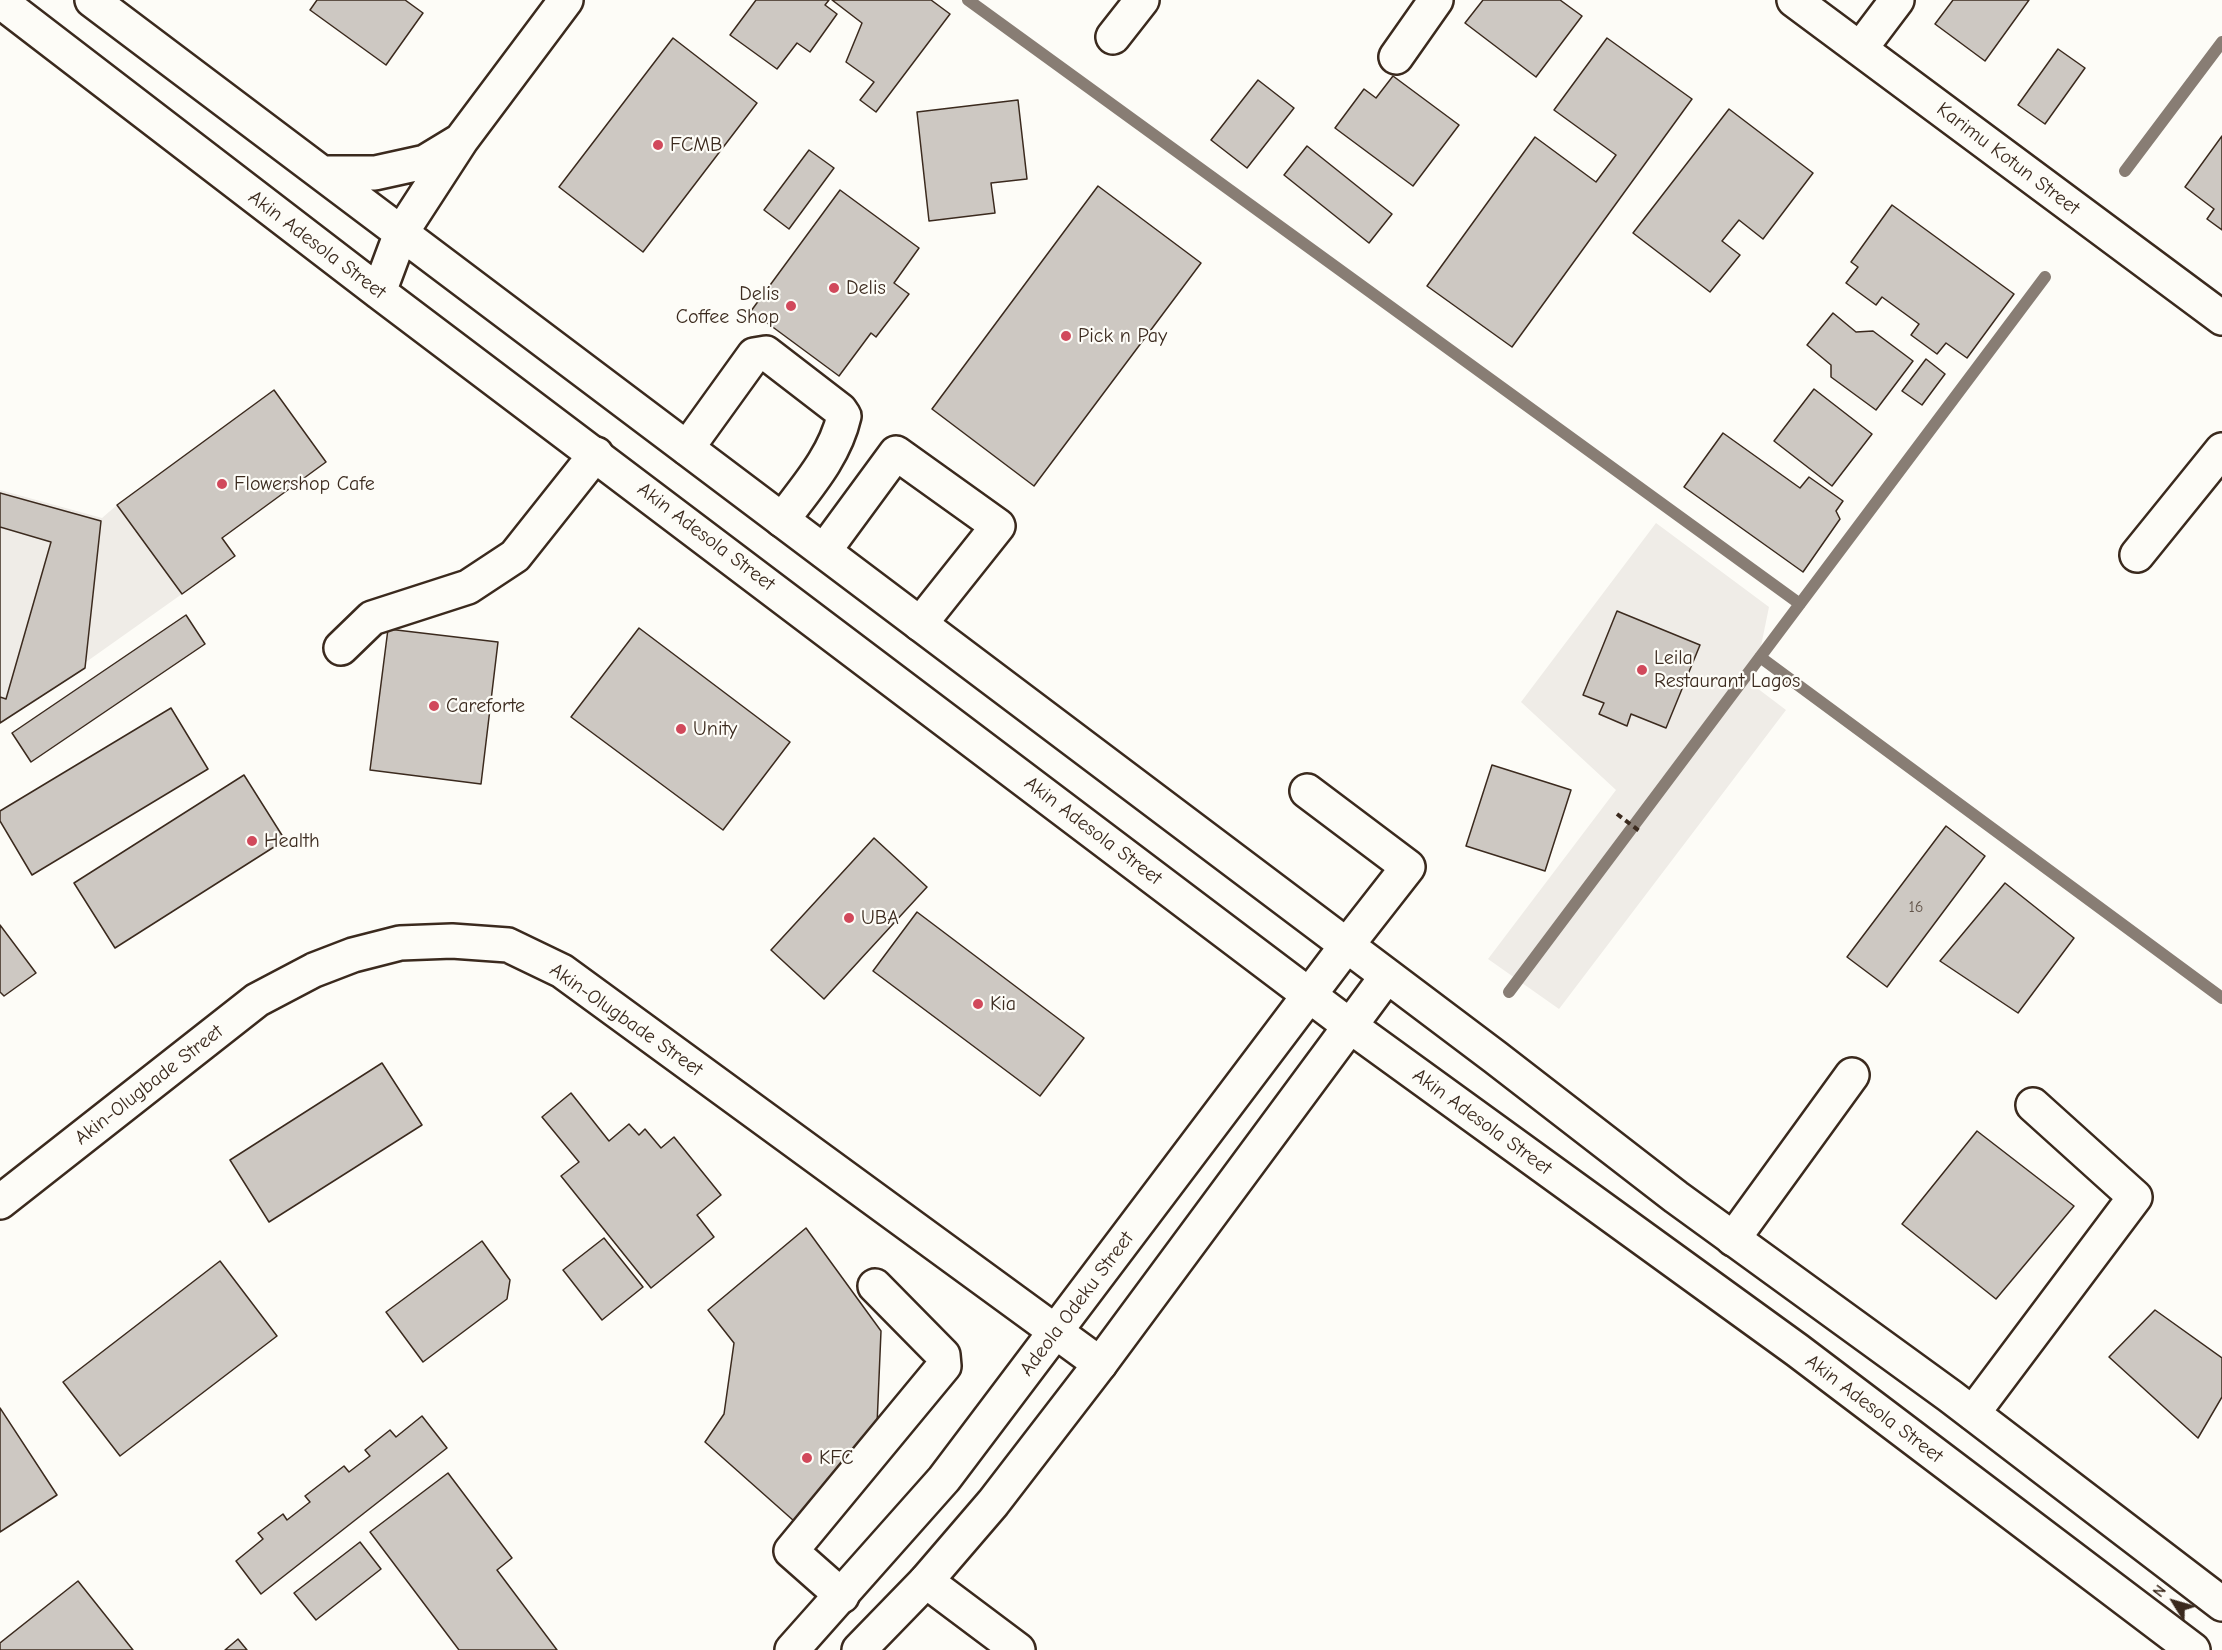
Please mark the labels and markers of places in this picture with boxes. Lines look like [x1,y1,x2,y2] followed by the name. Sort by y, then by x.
[670,133,722,157] place label: FCMB
[651,138,665,152] marker: FCMB
[846,276,886,300] place label: Delis
[827,281,841,295] marker: Delis
[676,282,779,329] place label: Delis Coffee Shop
[784,299,798,313] marker: Delis Coffee Shop
[1078,324,1167,348] place label: Pick n Pay
[1059,329,1073,343] marker: Pick n Pay
[234,472,375,496] place label: Flowershop Cafe
[215,477,229,491] marker: Flowershop Cafe
[1654,646,1800,693] place label: Leila Restaurant Lagos
[1635,663,1649,677] marker: Leila Restaurant Lagos
[446,694,525,718] place label: Careforte
[427,699,441,713] marker: Careforte
[693,717,737,741] place label: Unity
[674,722,688,736] marker: Unity
[264,829,320,853] place label: Health
[245,834,259,848] marker: Health
[861,906,899,930] place label: UBA
[842,911,856,925] marker: UBA
[990,992,1016,1016] place label: Kia
[971,997,985,1011] marker: Kia
[819,1446,854,1470] place label: KFC
[800,1451,814,1465] marker: KFC

